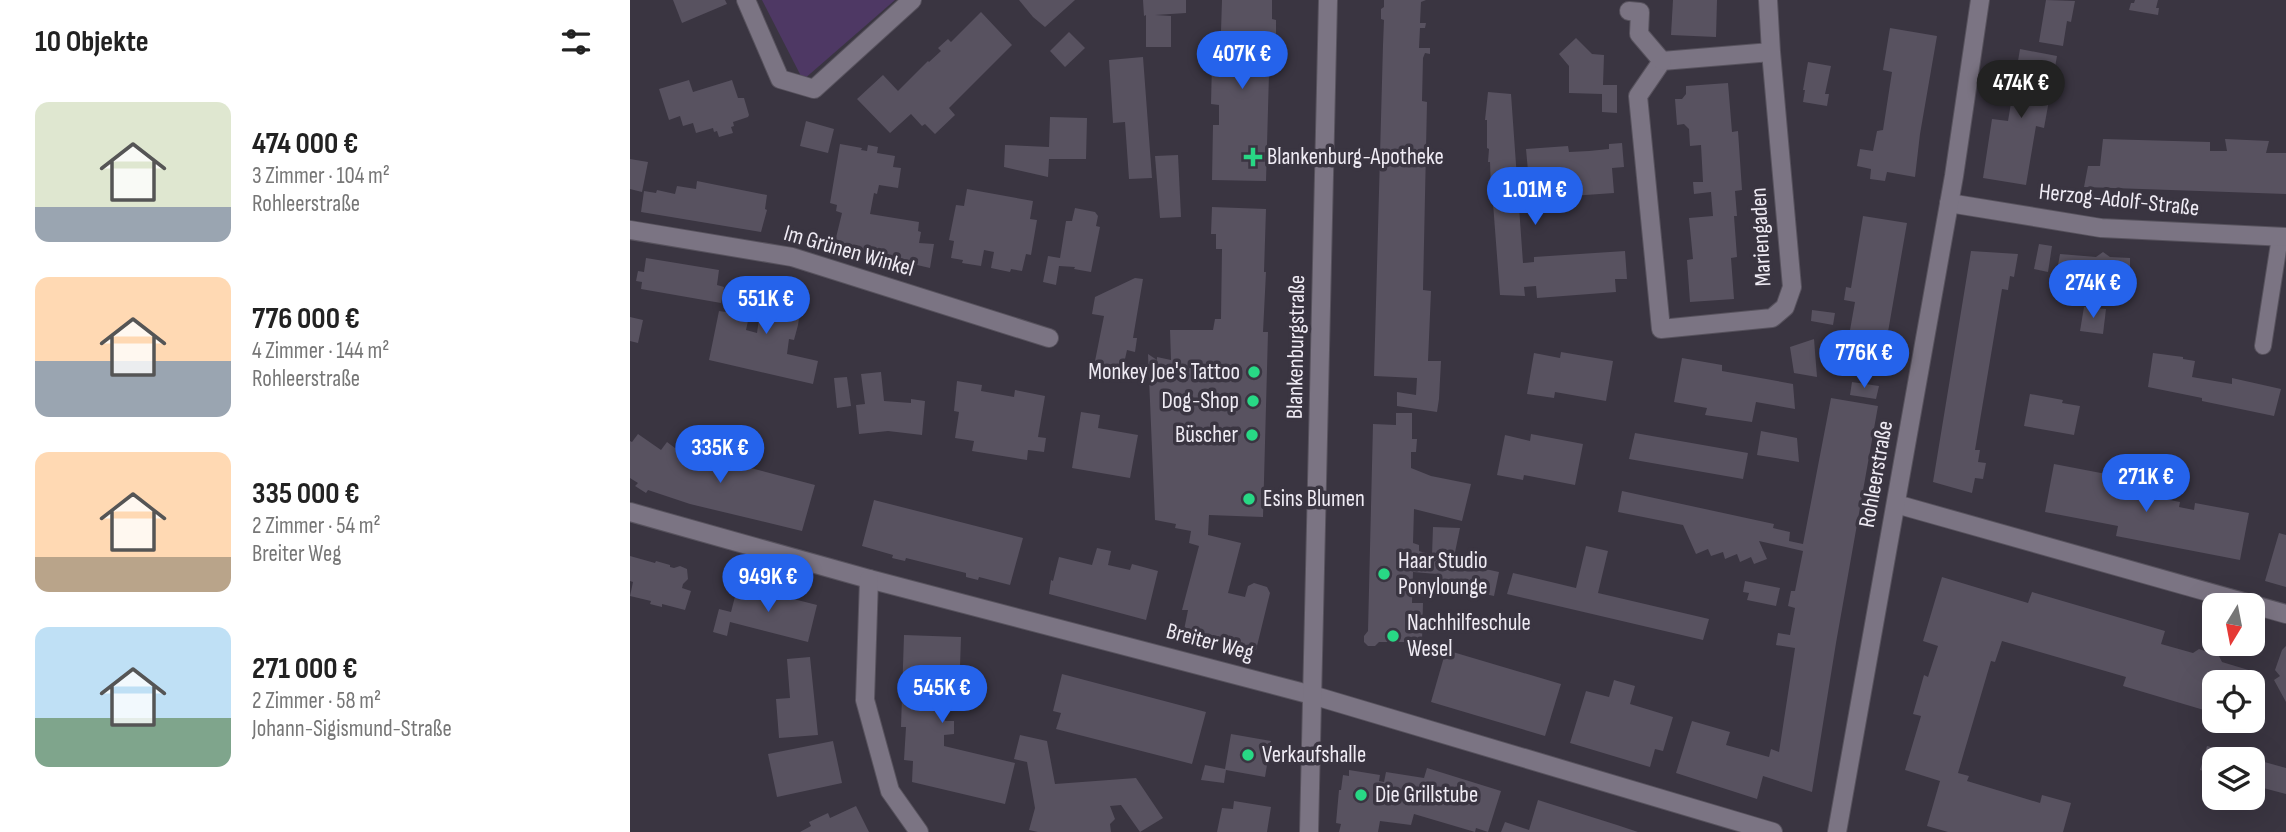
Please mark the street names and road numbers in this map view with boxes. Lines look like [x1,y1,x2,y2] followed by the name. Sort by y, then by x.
[2037,178,2201,222] street label: Herzog-Adolf-Straße
[1744,187,1778,287] street label: Mariengaden
[781,219,917,283] street label: Im Grünen Winkel
[1281,275,1311,419] street label: Blankenburgstraße
[1853,418,1899,530] street label: Rohleerstraße
[1163,617,1257,667] street label: Breiter Weg

